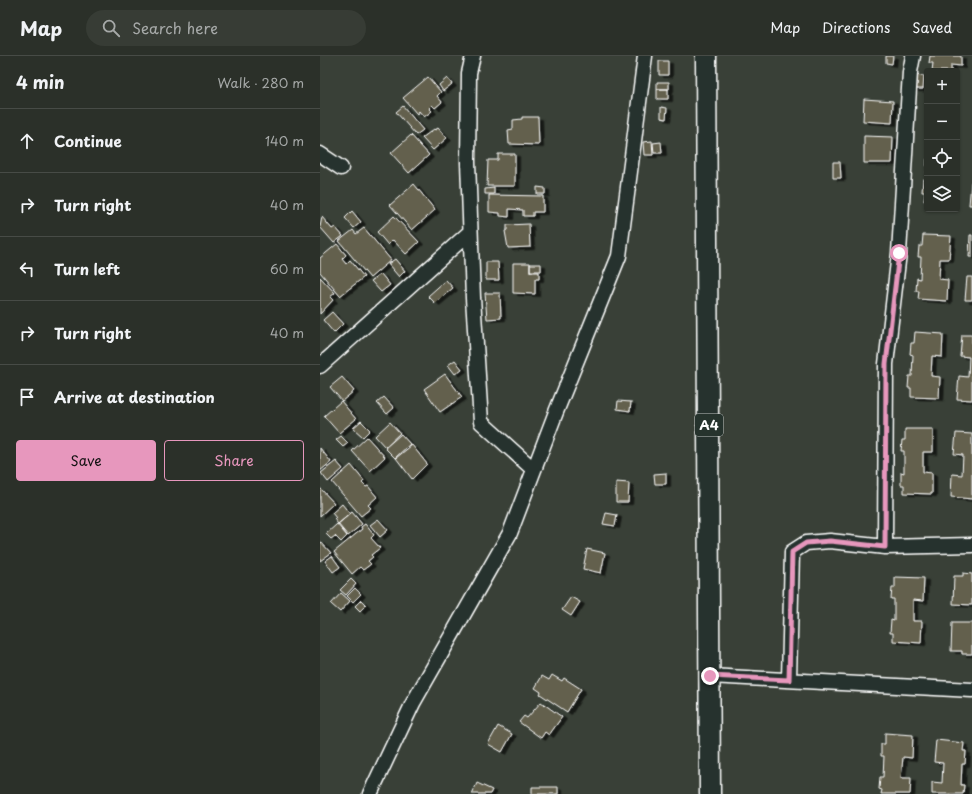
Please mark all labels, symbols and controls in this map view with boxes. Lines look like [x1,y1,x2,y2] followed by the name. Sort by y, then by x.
[86,10,366,46] search box
[20,14,62,42] text: Map
[132,16,218,39] text: Search here
[100,17,122,39] icon: search
[770,17,800,38] text: Map
[822,17,890,38] text: Directions
[912,17,952,38] text: Saved
[924,68,960,212] map controls
[924,68,960,104] button: +
[16,69,64,95] text: 4 min
[217,73,304,92] text: Walk · 280 m
[924,104,960,140] button: −
[54,129,122,152] text: Continue
[16,130,38,152] icon: ahead
[265,131,304,150] text: 140 m
[924,140,960,176] button: locate
[924,176,960,212] button: layers
[54,193,131,216] text: Turn right
[16,194,38,216] icon: right
[270,195,304,214] text: 40 m
[890,244,908,262] route start
[54,257,120,280] text: Turn left
[16,258,38,280] icon: left
[270,259,304,278] text: 60 m
[54,321,131,344] text: Turn right
[16,322,38,344] icon: right
[270,323,304,342] text: 40 m
[54,385,215,408] text: Arrive at destination
[16,386,38,408] icon: arrive
[695,414,723,436] road number: A4
[16,440,156,481] button: Save
[164,440,304,481] button: Share
[701,667,719,685] route end

